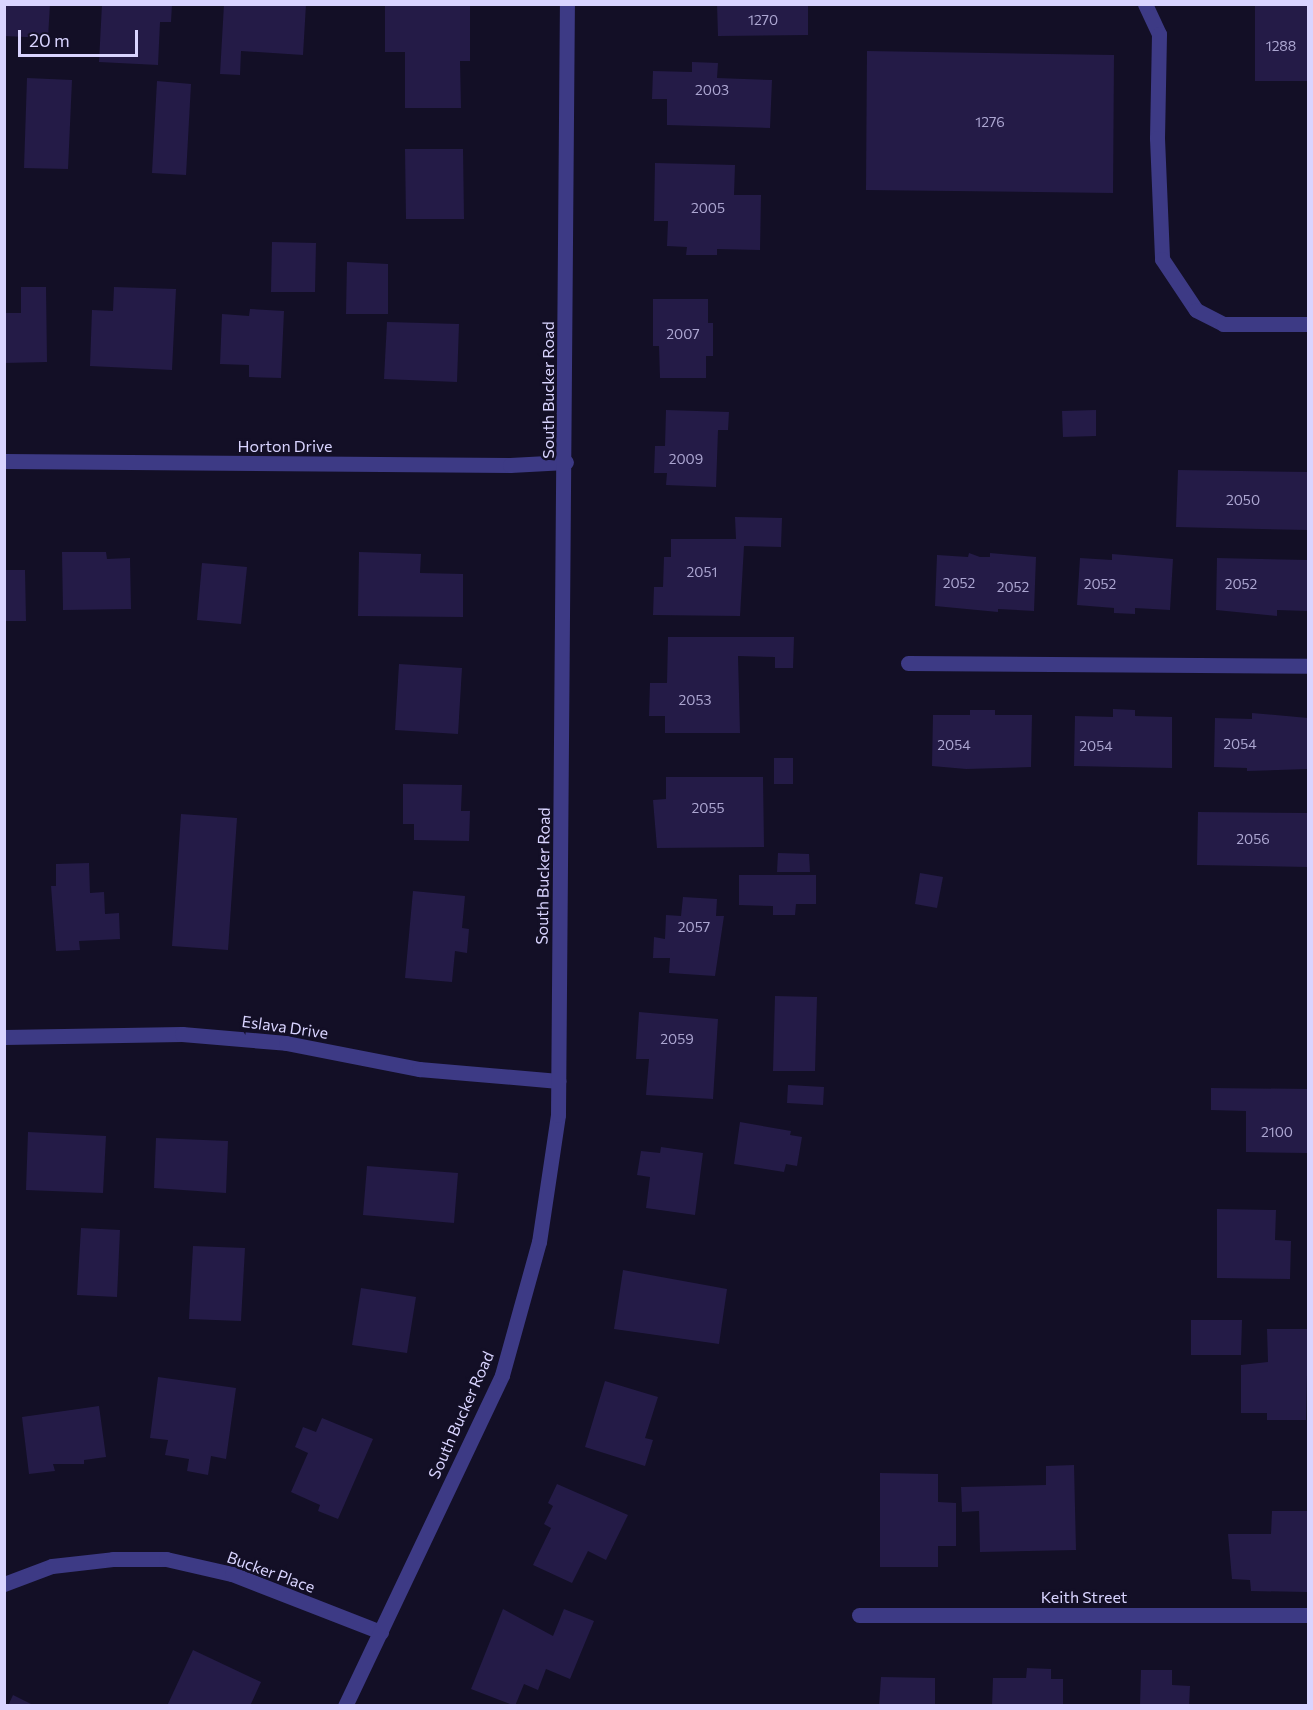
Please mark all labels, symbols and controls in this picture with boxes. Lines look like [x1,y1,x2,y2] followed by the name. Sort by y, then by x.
[748,12,778,28] house number: 1270
[21,18,141,56] scale bar
[29,29,70,51] text: 20 m
[1266,38,1296,54] house number: 1288
[695,82,729,98] house number: 2003
[975,114,1005,130] house number: 1276
[691,200,725,216] house number: 2005
[538,321,558,459] street label: South Bucker Road
[666,326,700,342] house number: 2007
[238,436,332,456] street label: Horton Drive
[669,451,703,467] house number: 2009
[1226,492,1260,508] house number: 2050
[687,564,717,580] house number: 2051
[943,575,975,591] house number: 2052
[1084,576,1116,592] house number: 2052
[1225,576,1257,592] house number: 2052
[997,579,1029,595] house number: 2052
[679,692,711,708] house number: 2053
[1223,736,1257,752] house number: 2054
[937,737,971,753] house number: 2054
[1079,738,1113,754] house number: 2054
[692,800,724,816] house number: 2055
[532,807,554,945] street label: South Bucker Road
[1236,831,1270,847] house number: 2056
[678,919,710,935] house number: 2057
[241,1011,329,1043] street label: Eslava Drive
[660,1031,694,1047] house number: 2059
[1261,1124,1293,1140] house number: 2100
[424,1348,498,1482] street label: South Bucker Road
[224,1547,318,1597] street label: Bucker Place
[1041,1587,1127,1607] street label: Keith Street

